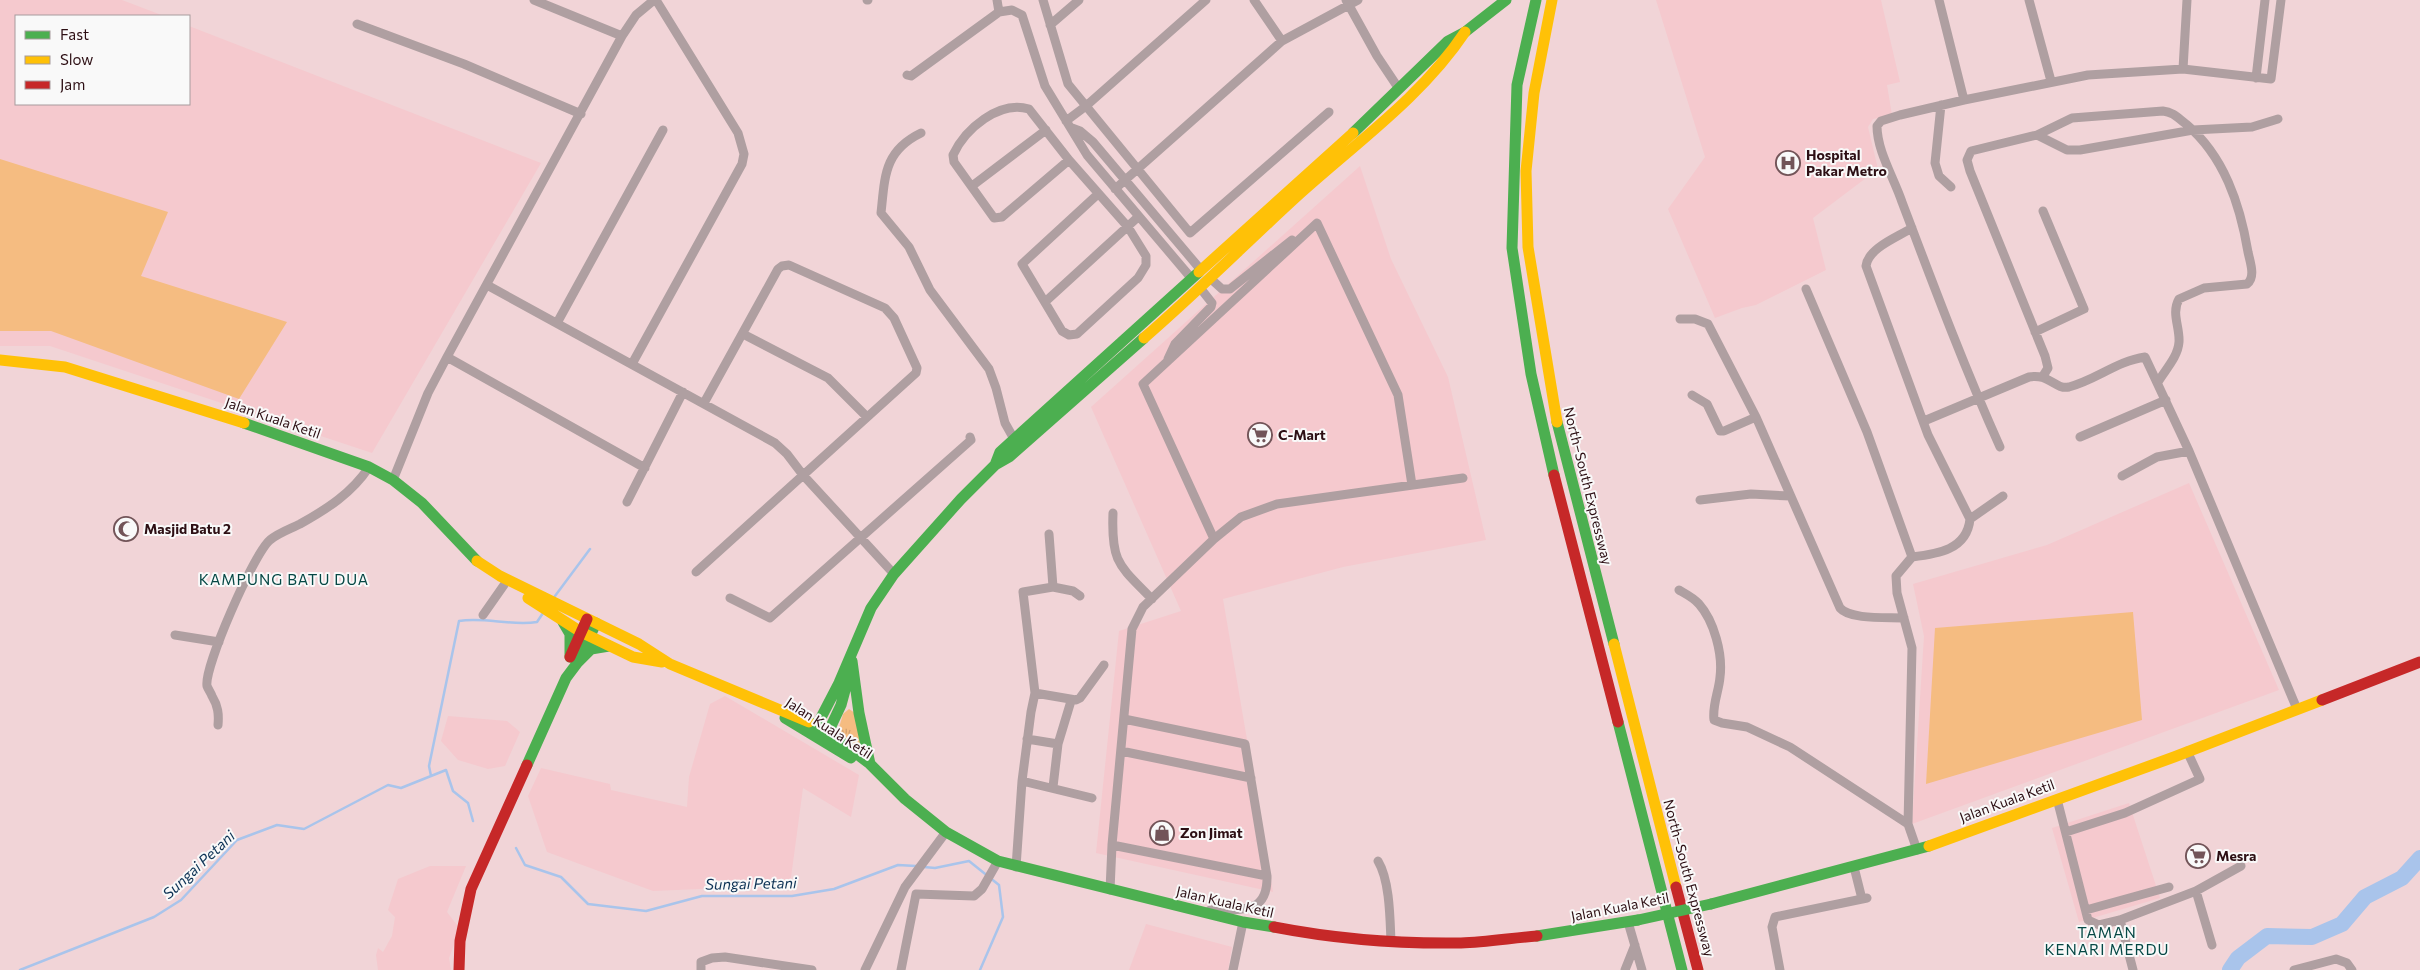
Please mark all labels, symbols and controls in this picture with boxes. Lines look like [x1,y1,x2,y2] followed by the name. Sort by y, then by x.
[15,15,190,105] legend
[60,25,89,43] text: Fast
[60,50,93,68] text: Slow
[60,75,85,93] text: Jam
[1806,146,1887,179] place label: Hospital Pakar Metro
[1775,150,1801,176] hospital icon: Hospital Pakar Metro
[223,393,323,442] street label: Jalan Kuala Ketil
[1561,405,1616,567] street label: North–South Expressway
[1247,422,1273,448] supermarket icon: C-Mart
[1278,426,1326,443] place label: C-Mart
[113,516,139,542] mosque icon: Masjid Batu 2
[144,520,231,537] place label: Masjid Batu 2
[199,570,369,588] district label: KAMPUNG BATU DUA
[783,693,876,762] street label: Jalan Kuala Ketil
[1957,775,2057,826] street label: Jalan Kuala Ketil
[1660,797,1719,958] street label: North–South Expressway
[1149,820,1175,846] shop icon: Zon Jimat
[1180,824,1243,841] place label: Zon Jimat
[159,826,239,902] water label: Sungai Petani
[2185,843,2211,869] supermarket icon: Mesra
[2216,847,2256,864] place label: Mesra
[705,873,798,893] water label: Sungai Petani
[1174,882,1276,921] street label: Jalan Kuala Ketil
[1569,889,1671,924] street label: Jalan Kuala Ketil
[2044,923,2170,958] district label: TAMAN KENARI MERDU

